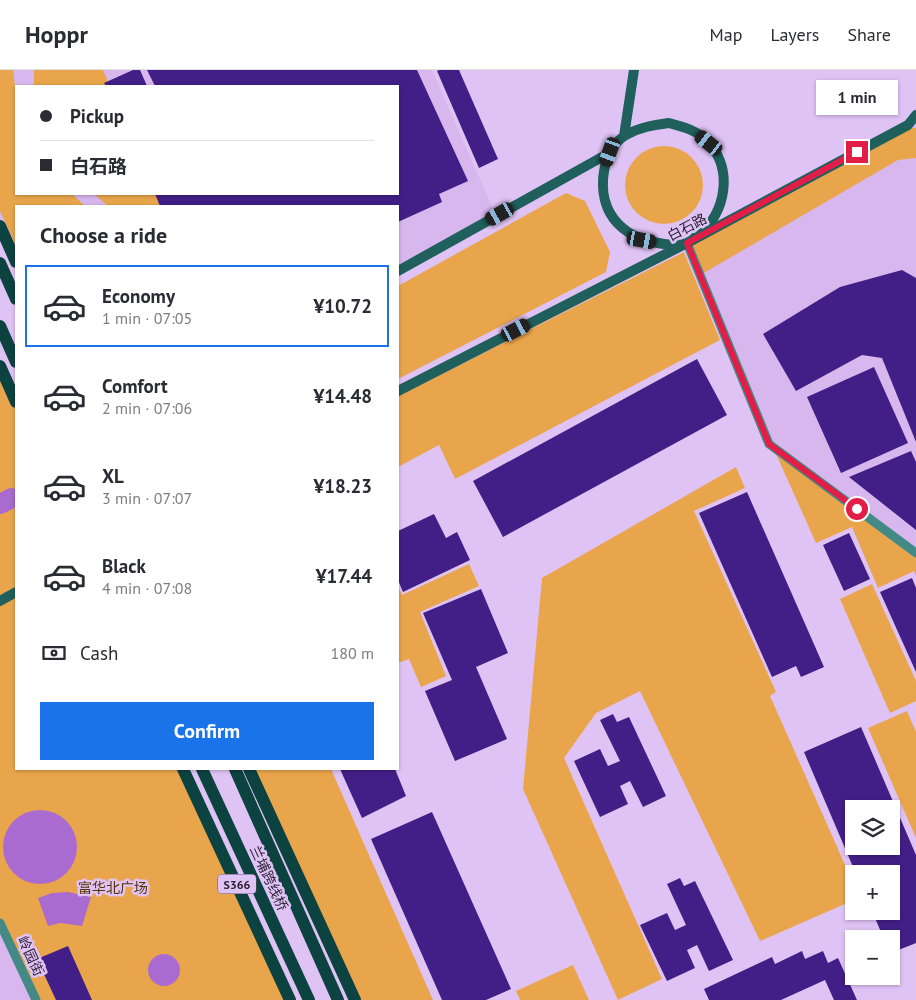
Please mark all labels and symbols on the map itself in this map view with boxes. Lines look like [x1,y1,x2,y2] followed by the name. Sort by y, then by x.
[816,79,898,114] callout: 1 min
[692,128,725,158] car
[597,135,622,169] car
[846,141,868,163] route end
[483,200,516,228] car
[664,209,710,245] street label: 白石路
[625,230,658,250] car
[499,317,532,343] car
[846,498,868,520] route start
[246,842,292,914] street label: 兰埔跨线桥
[218,874,256,894] road number: S366
[78,879,148,897] park label: 富华北广场
[14,933,48,979] street label: 岭园街

